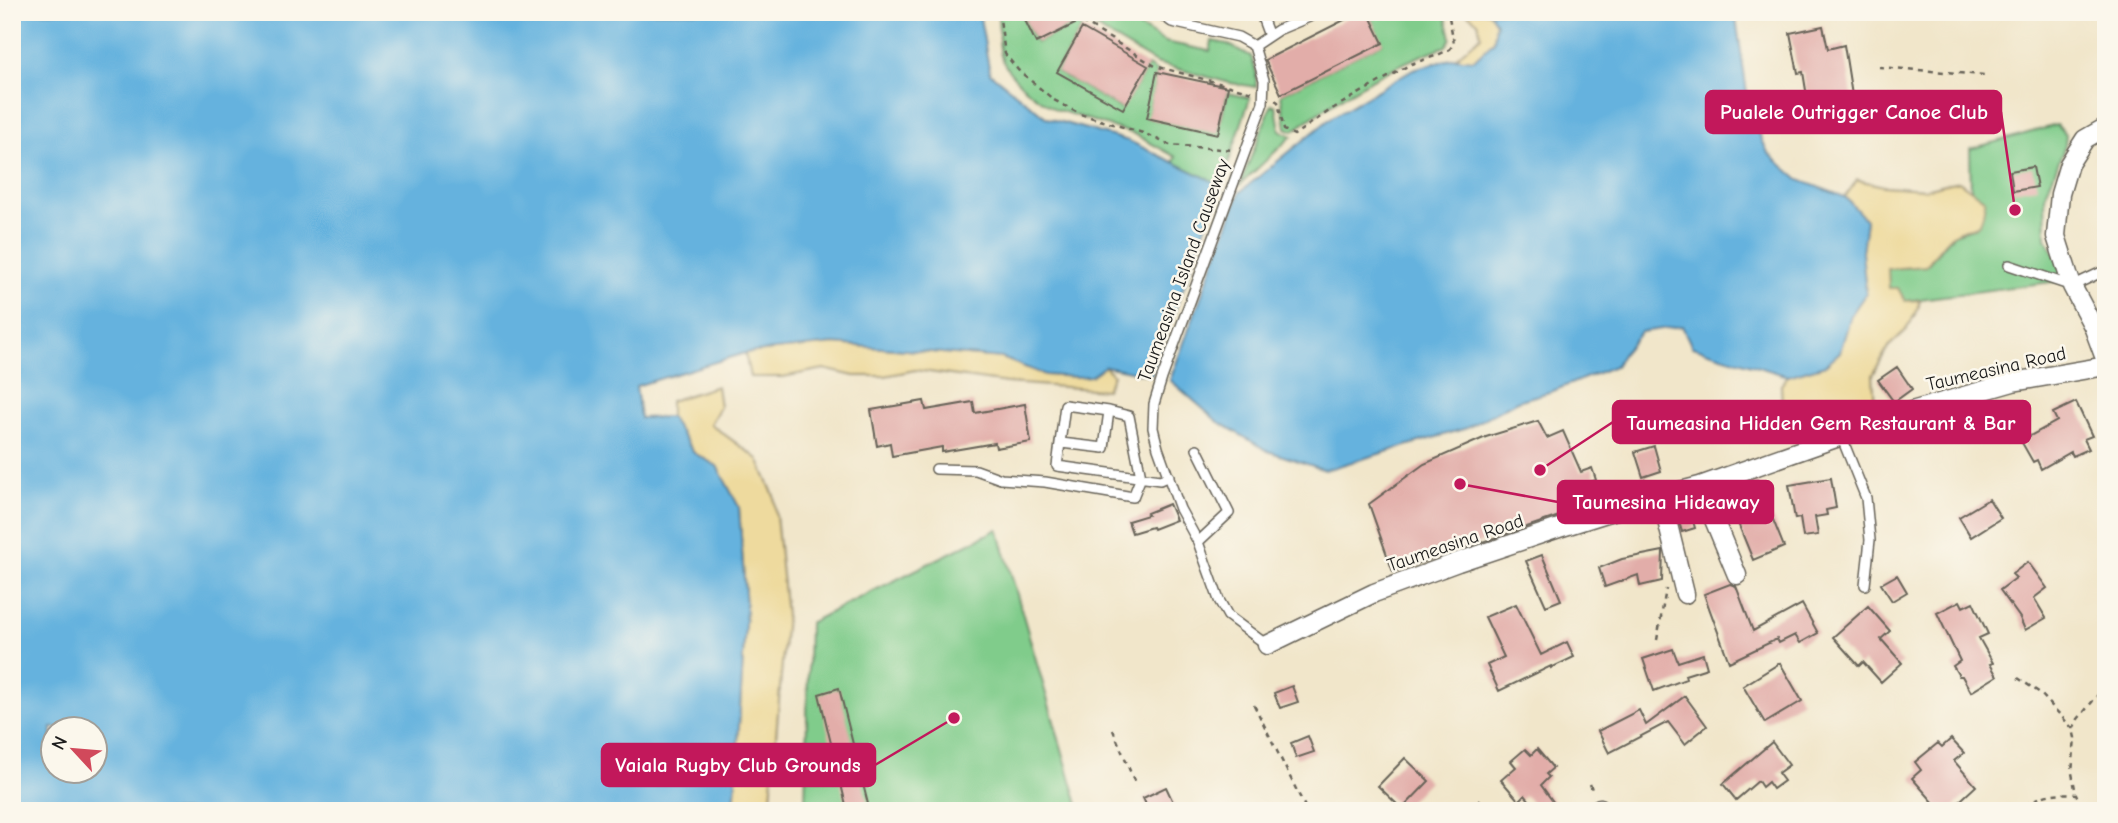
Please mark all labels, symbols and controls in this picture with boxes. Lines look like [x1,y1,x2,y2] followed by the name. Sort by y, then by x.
[1706,91,2001,133] callout: Pualele Outrigger Canoe Club
[1720,100,1988,124] text: Pualele Outrigger Canoe Club
[1133,155,1235,385] street label: Taumeasina Island Causeway
[1924,342,2068,396] street label: Taumeasina Road
[1613,401,2030,443] callout: Taumeasina Hidden Gem Restaurant & Bar
[1627,411,2016,435] text: Taumeasina Hidden Gem Restaurant & Bar
[1558,481,1773,523] callout: Taumesina Hideaway
[1573,490,1760,514] text: Taumesina Hideaway
[1384,509,1526,577] street label: Taumeasina Road
[38,714,108,784] north arrow
[47,733,72,753] text: N
[602,744,875,786] callout: Vaiala Rugby Club Grounds
[615,753,861,777] text: Vaiala Rugby Club Grounds

